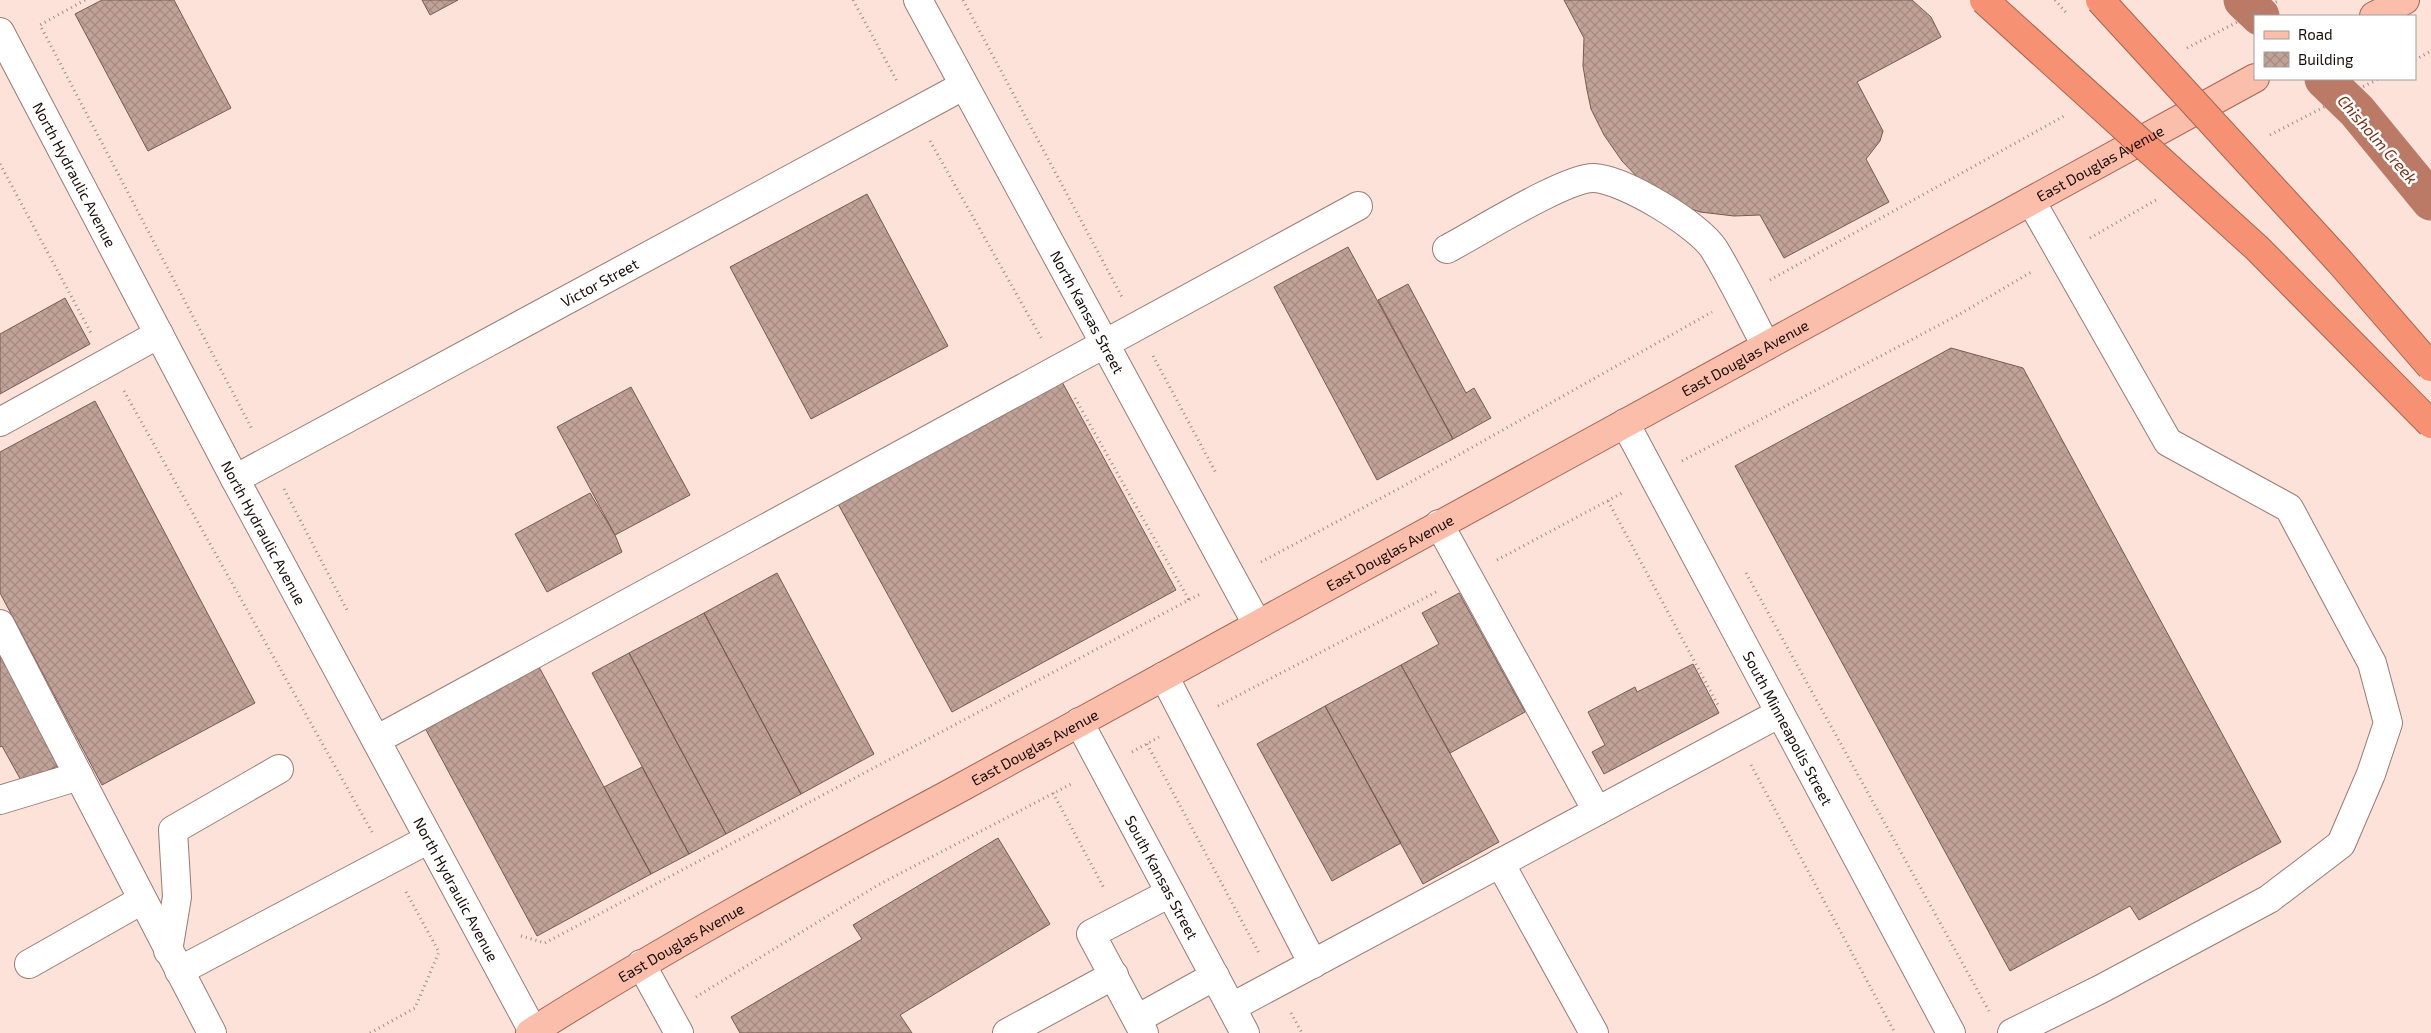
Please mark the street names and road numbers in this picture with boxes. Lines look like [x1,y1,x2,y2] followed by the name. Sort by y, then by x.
[29,99,120,250] street label: North Hydraulic Avenue
[2033,121,2167,205] street label: East Douglas Avenue
[1047,247,1128,377] street label: North Kansas Street
[558,254,641,311] street label: Victor Street
[1678,316,1812,400] street label: East Douglas Avenue
[218,457,310,608] street label: North Hydraulic Avenue
[1323,510,1456,595] street label: East Douglas Avenue
[1740,648,1837,809] street label: South Minneapolis Street
[968,705,1101,789] street label: East Douglas Avenue
[1122,812,1202,943] street label: South Kansas Street
[410,814,503,964] street label: North Hydraulic Avenue
[615,899,747,986] street label: East Douglas Avenue

